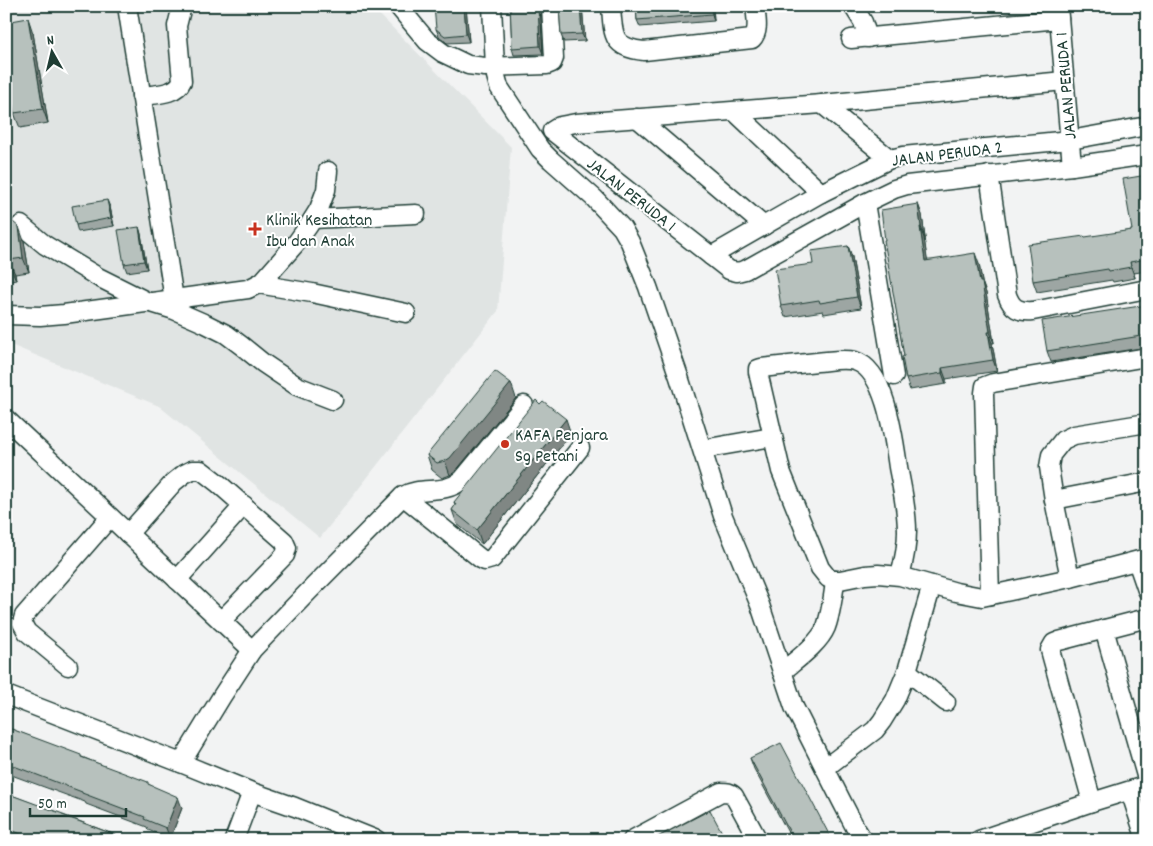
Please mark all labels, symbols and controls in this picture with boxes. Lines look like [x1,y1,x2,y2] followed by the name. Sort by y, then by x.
[28,28,78,78] north arrow
[46,31,55,51] text: N
[1050,31,1085,140] street label: JALAN PERUDA 1
[890,136,1004,175] street label: JALAN PERUDA 2
[580,153,681,239] street label: JALAN PERUDA 1
[266,209,372,255] place label: Klinik Kesihatan Ibu dan Anak
[248,222,262,236] marker: Klinik Kesihatan Ibu dan Anak
[515,424,608,470] place label: KAFA Penjara Sg Petani
[499,438,511,450] marker: KAFA Penjara Sg Petani
[30,786,126,818] scale bar
[38,794,67,816] text: 50 m

